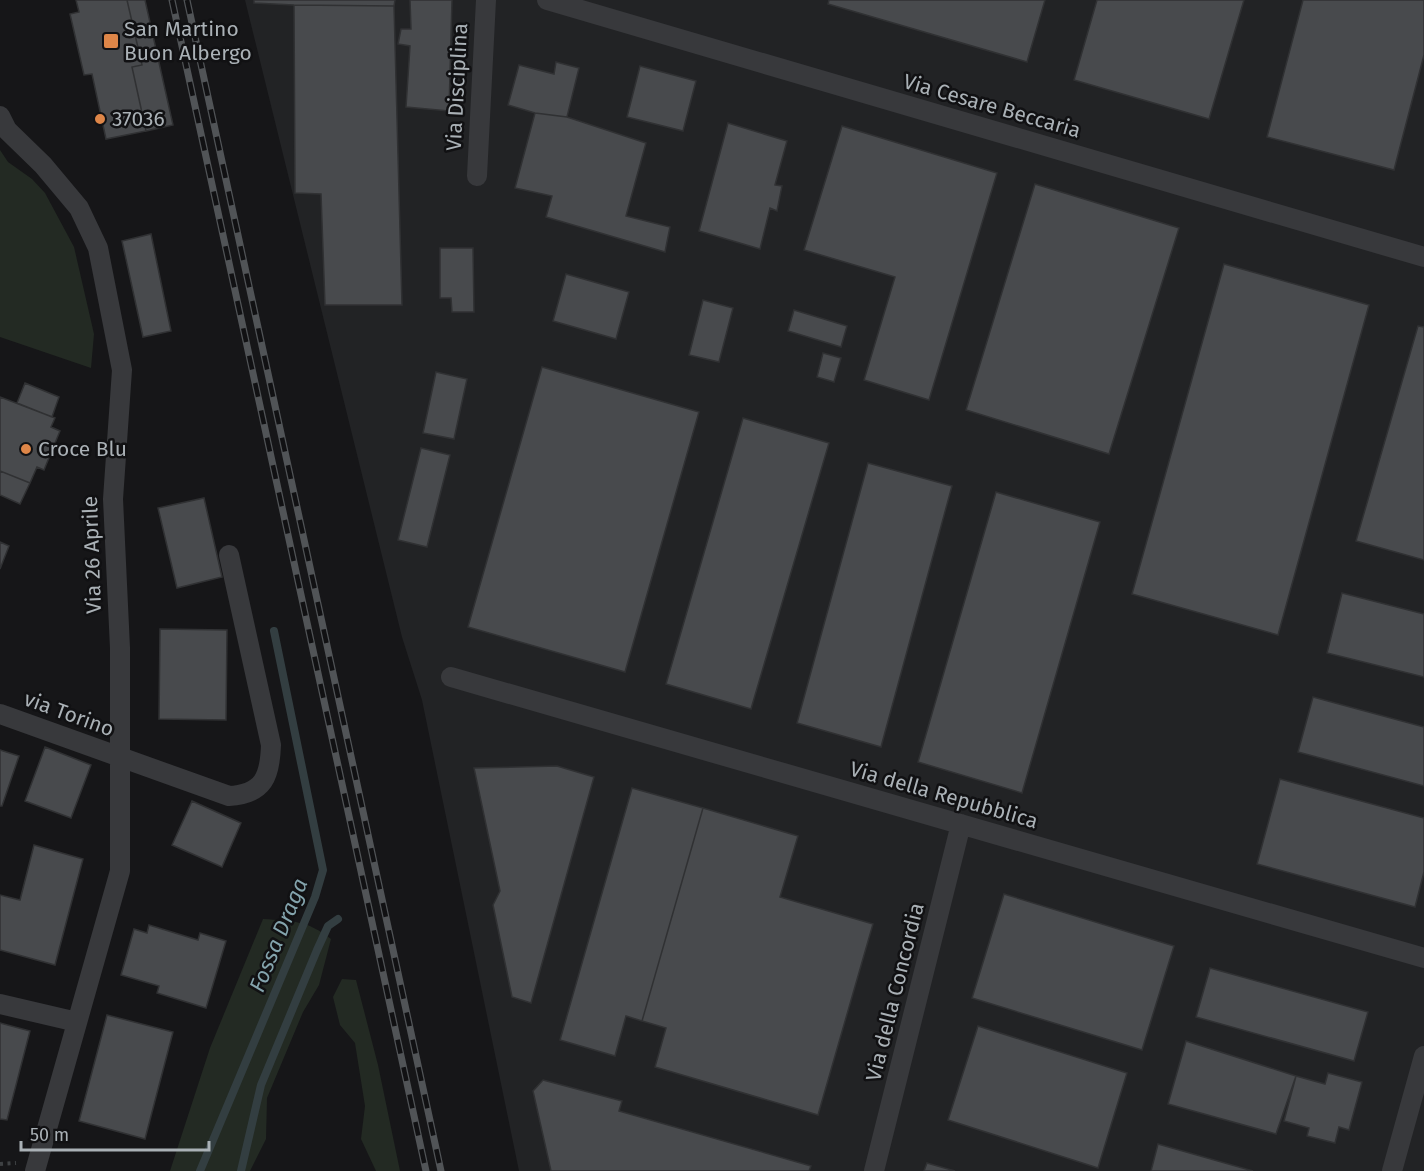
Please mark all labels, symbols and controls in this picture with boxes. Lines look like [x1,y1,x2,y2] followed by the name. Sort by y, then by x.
[124,16,252,66] place label: San Martino Buon Albergo
[441,22,473,152] street label: Via Disciplina
[102,32,120,50] marker: San Martino Buon Albergo
[900,68,1084,144] street label: Via Cesare Beccaria
[112,106,165,132] place label: 37036
[93,112,107,126] marker: 37036
[38,436,127,462] place label: Croce Blu
[19,442,33,456] marker: Croce Blu
[77,496,107,614] street label: Via 26 Aprile
[20,686,118,742] street label: via Torino
[847,756,1041,834] street label: Via della Repubblica
[243,874,314,996] water label: Fossa Draga
[860,900,930,1084] street label: Via della Concordia
[21,1114,208,1152] scale bar
[30,1124,69,1146] text: 50 m

